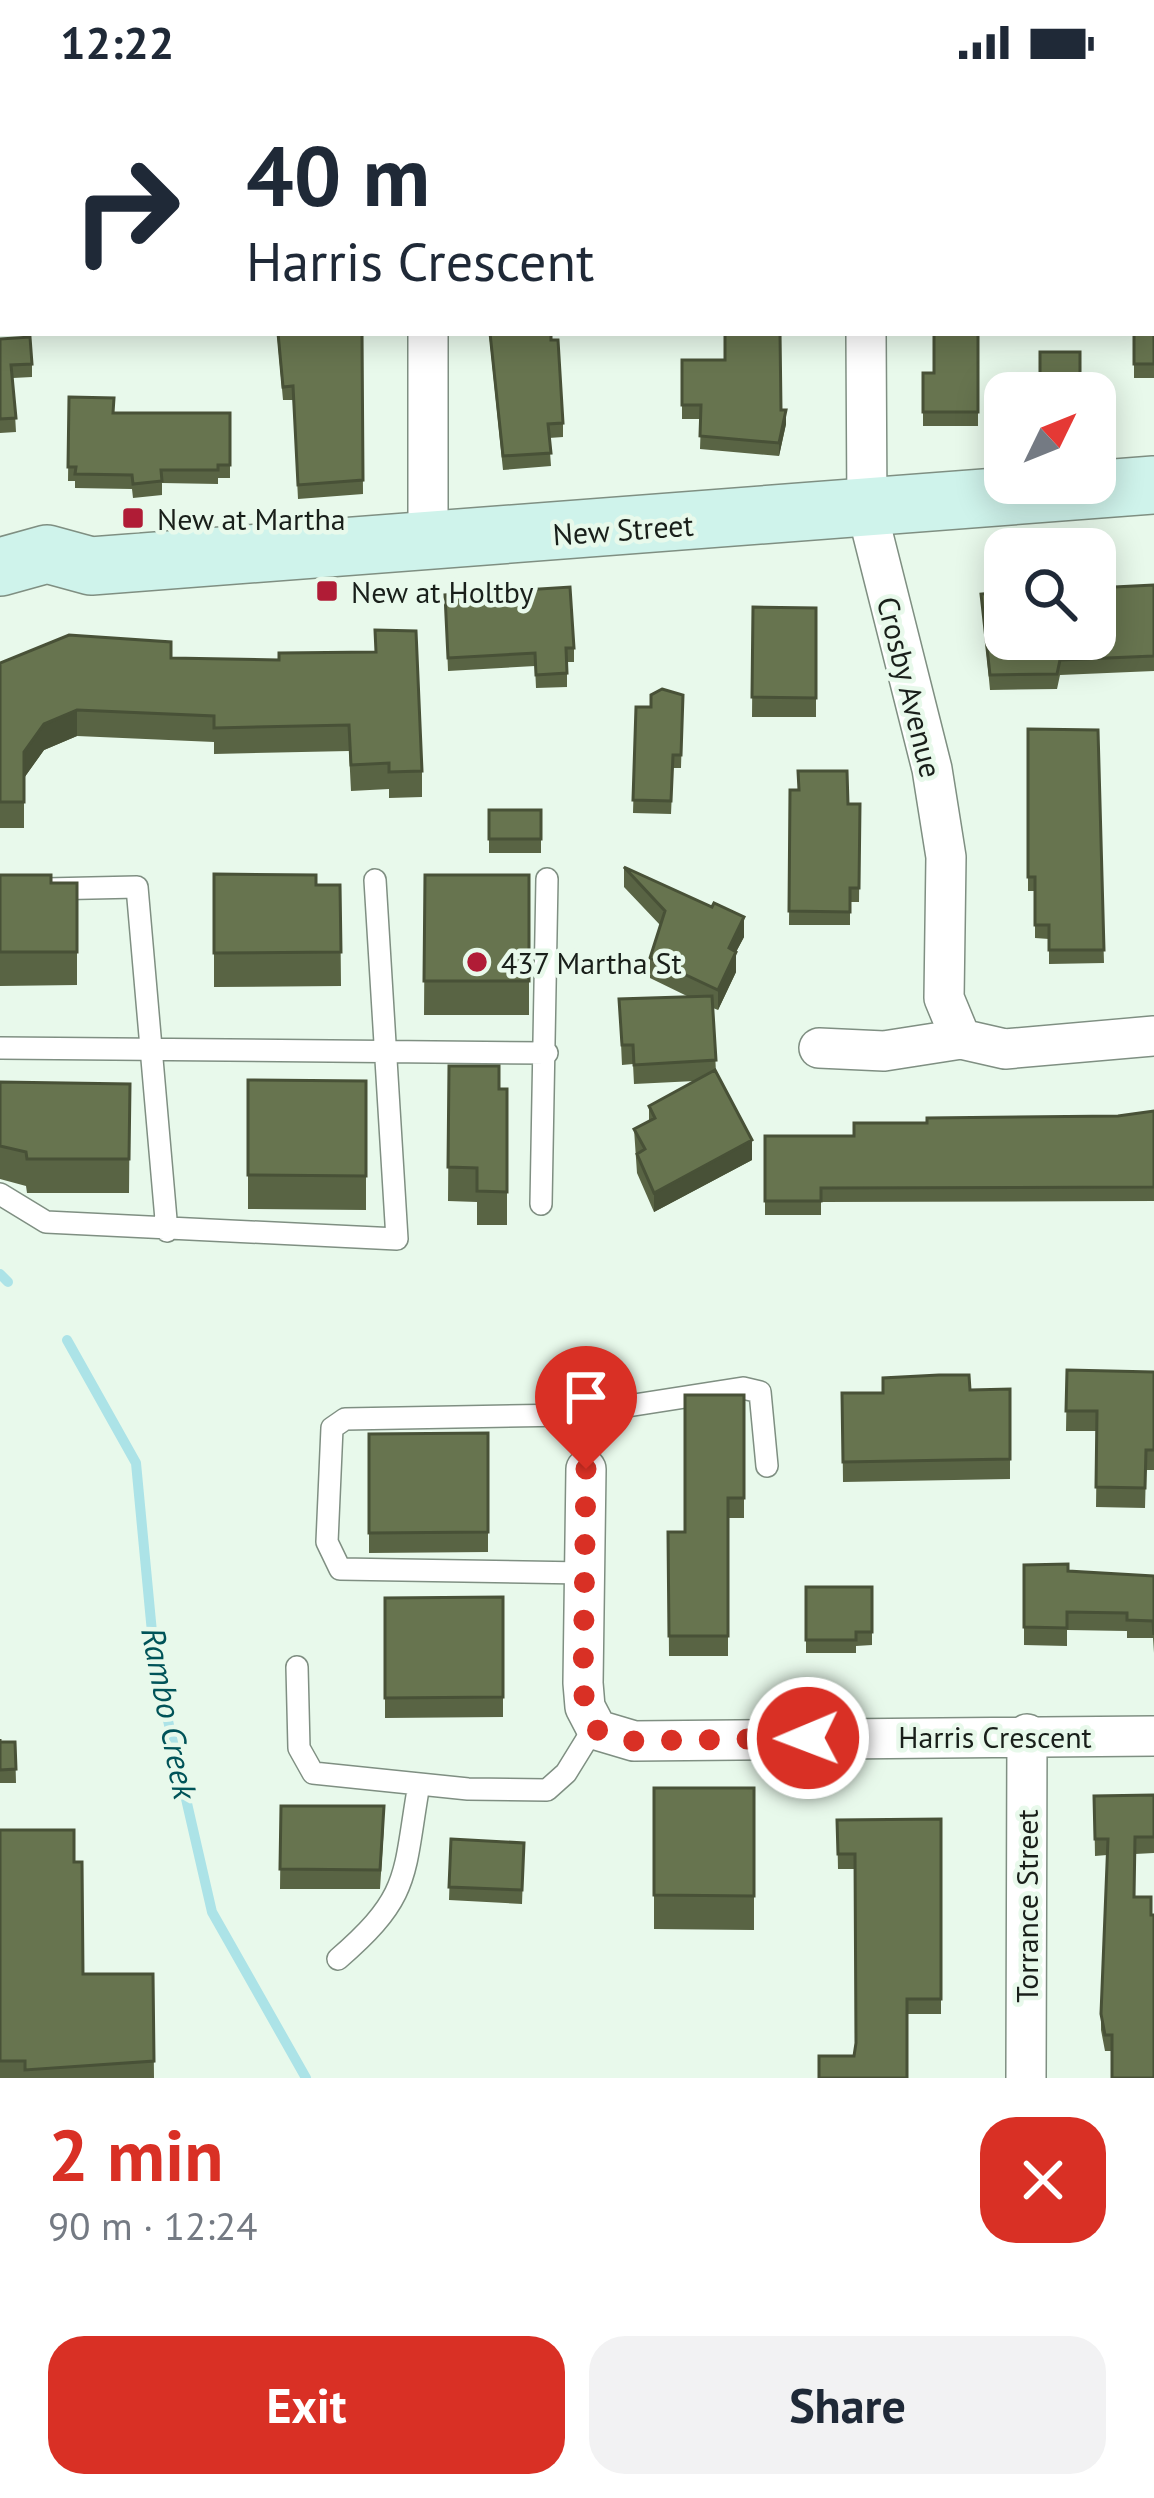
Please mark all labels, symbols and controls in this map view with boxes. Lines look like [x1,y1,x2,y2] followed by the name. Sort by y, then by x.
[60,13,174,71] text: 12:22
[246,120,430,229] text: 40 m
[48,132,204,288] icon: right
[246,226,594,296] text: Harris Crescent
[984,372,1116,504] north arrow
[984,372,1116,660] map controls
[157,499,346,538] place label: New at Martha
[120,505,146,531] marker: New at Martha
[551,505,695,553] street label: New Street
[984,528,1116,660] button: search
[351,572,534,611] place label: New at Holtby
[314,578,340,604] marker: New at Holtby
[869,593,951,781] street label: Crosby Avenue
[501,943,682,982] place label: 437 Martha St
[464,949,490,975] marker: 437 Martha St
[535,1346,637,1469] pin
[553,1364,619,1430] icon: arrive
[132,1623,208,1804] water label: Rambo Creek
[745,1675,871,1801] position arrow
[898,1717,1092,1756] street label: Harris Crescent
[1007,1809,1046,2003] street label: Torrance Street
[48,2108,224,2201] text: 2 min
[980,2117,1106,2243] button: close
[48,2200,257,2251] text: 90 m · 12:24
[48,2336,565,2474] button: Exit
[589,2336,1106,2474] button: Share

